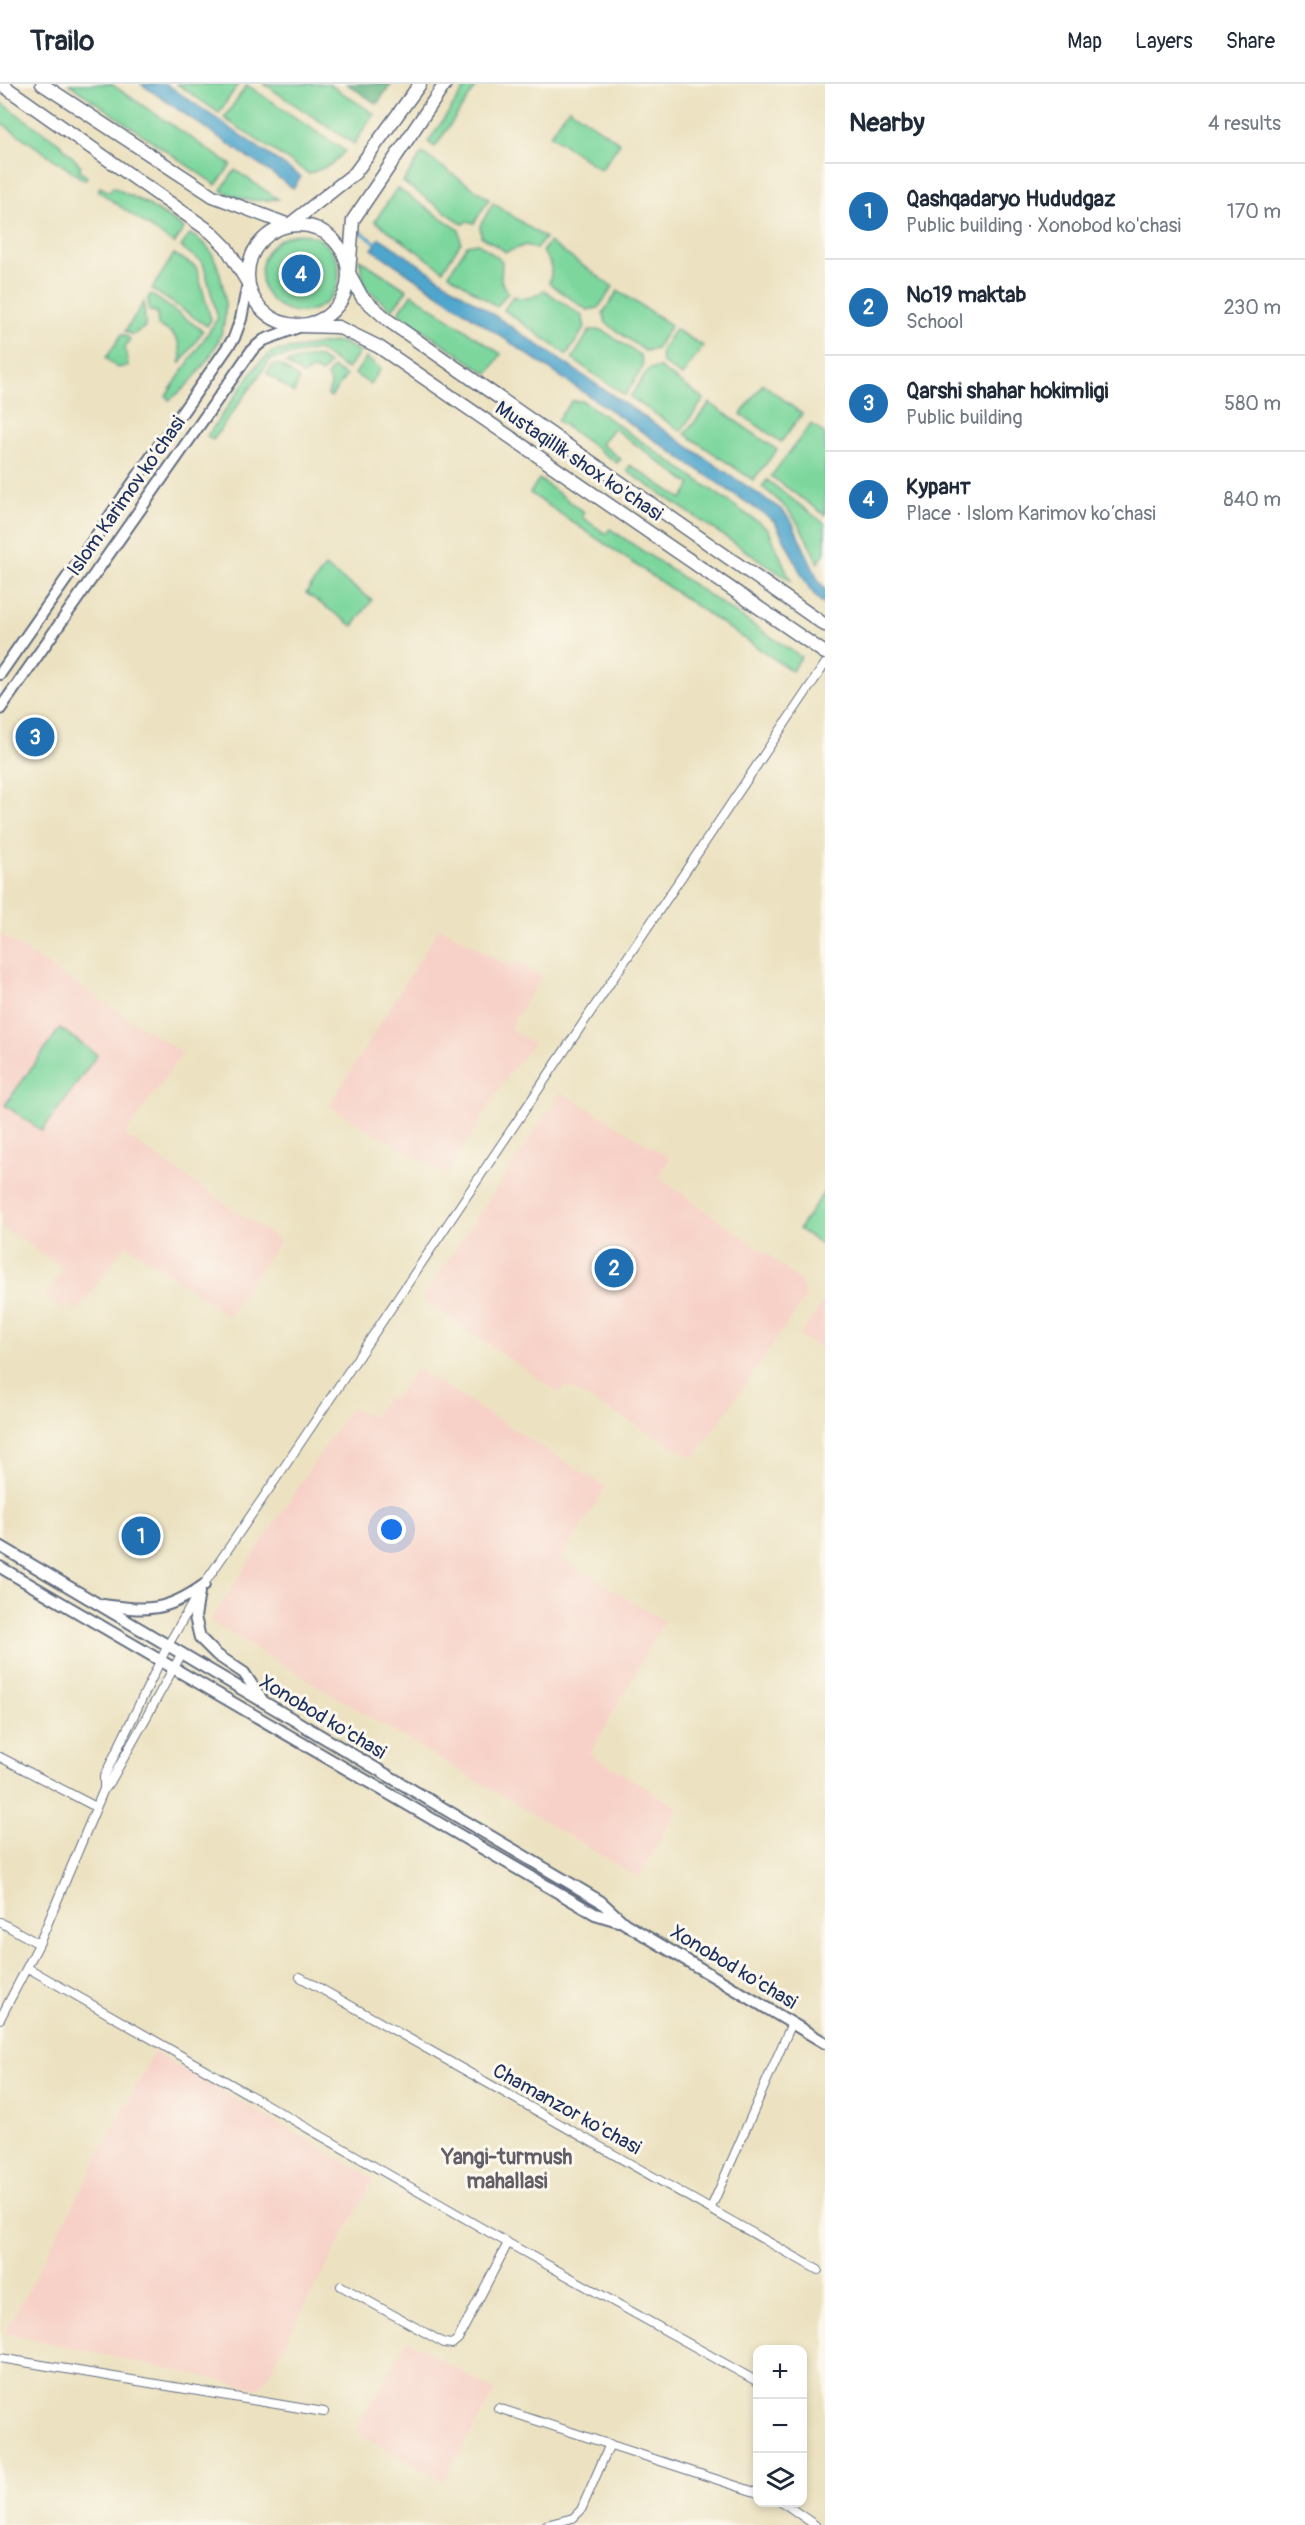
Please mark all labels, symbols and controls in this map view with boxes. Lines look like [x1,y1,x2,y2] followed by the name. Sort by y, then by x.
[30,24,94,59] text: Trailo
[1067,28,1102,55] text: Map
[1135,28,1193,55] text: Layers
[1226,28,1275,55] text: Share
[849,107,925,139] text: Nearby
[1208,111,1281,136] text: 4 results
[906,185,1115,213] text: Qashqadaryo Hududgaz
[865,199,872,224] text: 1
[1227,199,1281,224] text: 170 m
[906,213,1181,238] text: Public building · Xonobod ko'chasi
[282,252,320,297] pin: 4
[906,281,1026,309] text: №19 maktab
[863,295,874,320] text: 2
[1224,295,1281,320] text: 230 m
[906,309,963,334] text: School
[906,377,1109,405] text: Qarshi shahar hokimligi
[863,391,874,416] text: 3
[1224,391,1281,416] text: 580 m
[490,396,668,526] street label: Mustaqillik shox ko'chasi
[906,405,1022,430] text: Public building
[61,411,191,581] street label: Islom Karimov ko‘chasi
[906,473,971,501] text: Курант
[863,487,874,512] text: 4
[1224,487,1281,512] text: 840 m
[906,501,1156,526] text: Place · Islom Karimov ko‘chasi
[15,714,54,760] pin: 3
[594,1246,634,1290] pin: 2
[122,1514,160,1558] pin: 1
[377,1515,406,1544] your location
[255,1669,391,1765] street label: Xonobod ko'chasi
[666,1919,802,2015] street label: Xonobod ko'chasi
[488,2058,646,2160] street label: Chamanzor ko'chasi
[441,2144,572,2195] district label: Yangi-turmush mahallasi
[753,2345,807,2507] map controls
[753,2345,807,2399] button: +
[753,2399,807,2453] button: −
[753,2453,807,2507] button: layers

